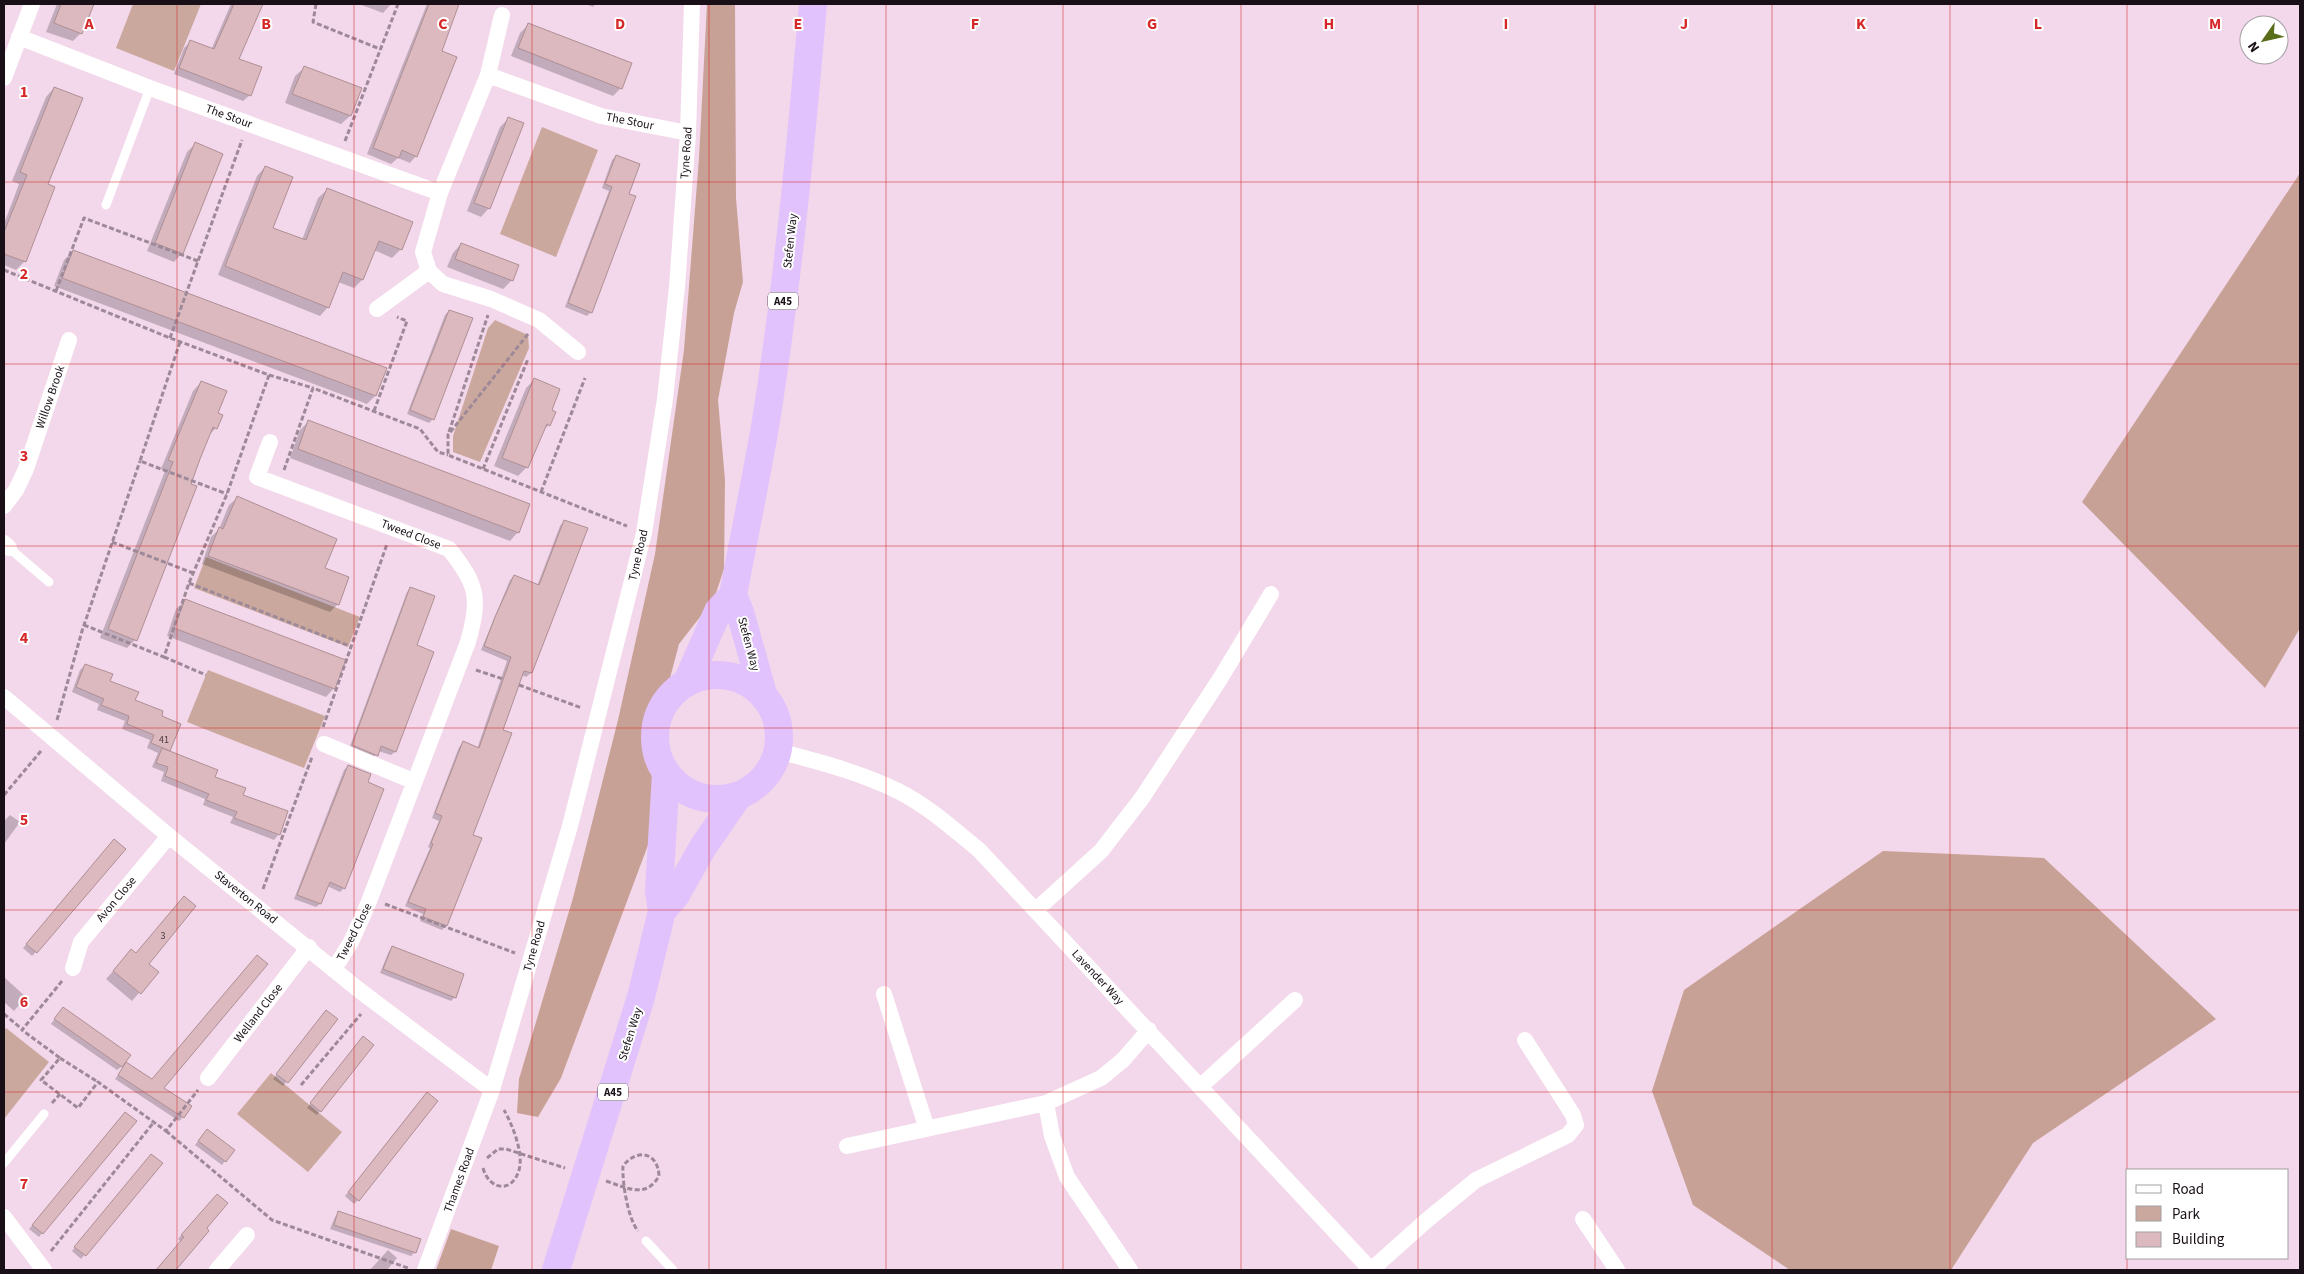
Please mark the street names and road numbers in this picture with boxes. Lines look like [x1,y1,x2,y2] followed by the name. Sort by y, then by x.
[203,100,255,133] street label: The Stour
[604,109,656,135] street label: The Stour
[676,126,697,180] street label: Tyne Road
[779,212,802,269] street label: Stefen Way
[768,292,798,310] road number: A45
[32,363,69,431] street label: Willow Brook
[378,515,443,554] street label: Tweed Close
[624,528,653,583] street label: Tyne Road
[733,615,764,673] street label: Stefen Way
[211,867,281,928] street label: Staverton Road
[92,873,141,926] street label: Avon Close
[333,900,376,964] street label: Tweed Close
[519,919,550,974] street label: Tyne Road
[1068,946,1128,1009] street label: Lavender Way
[230,980,287,1046] street label: Welland Close
[614,1005,647,1063] street label: Stefen Way
[598,1084,628,1100] road number: A45
[440,1145,479,1215] street label: Thames Road

